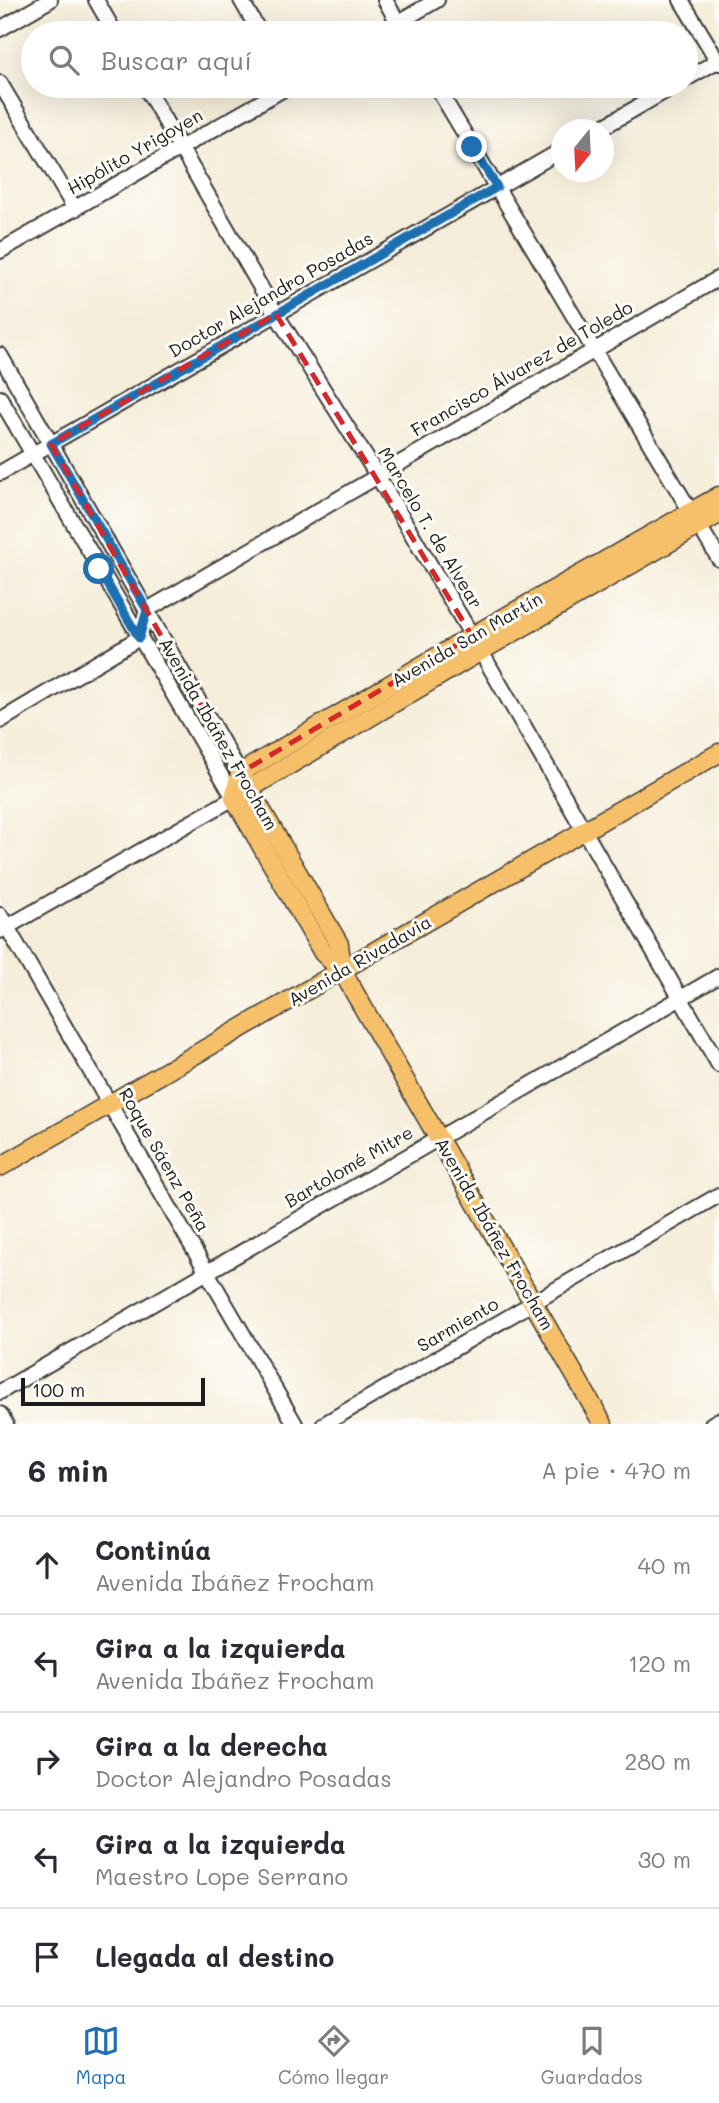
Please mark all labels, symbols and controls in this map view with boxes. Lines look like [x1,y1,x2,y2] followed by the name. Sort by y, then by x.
[21,21,698,98] search box
[45,41,83,79] icon: search
[101,43,252,77] text: Buscar aquí
[62,103,207,200] street label: Hipólito Yrigoyen
[551,119,614,182] north arrow
[456,131,487,162] route end
[164,226,377,363] street label: Doctor Alejandro Posadas
[406,294,637,442] street label: Francisco Álvarez de Toledo
[373,442,489,613] street label: Marcelo T. de Alvear
[83,553,114,584] route start
[387,586,546,692] street label: Avenida San Martín
[154,633,284,834] street label: Avenida Ibáñez Frocham
[283,909,436,1011] street label: Avenida Rivadavia
[114,1083,216,1236] street label: Roque Sáenz Peña
[280,1120,417,1213] street label: Bartolomé Mitre
[430,1133,560,1334] street label: Avenida Ibáñez Frocham
[413,1291,503,1357] street label: Sarmiento
[21,1375,205,1407] scale bar
[32,1377,85,1402] text: 100 m
[28,1450,108,1490] text: 6 min
[541,1455,691,1485] text: A pie · 470 m
[95,1533,211,1567] text: Continúa
[28,1546,66,1584] icon: ahead
[638,1550,691,1580] text: 40 m
[95,1567,374,1597] text: Avenida Ibáñez Frocham
[95,1631,346,1665] text: Gira a la izquierda
[28,1644,66,1682] icon: left
[628,1648,691,1678] text: 120 m
[95,1665,374,1695] text: Avenida Ibáñez Frocham
[95,1729,328,1763] text: Gira a la derecha
[28,1742,66,1780] icon: right
[624,1746,691,1776] text: 280 m
[95,1763,392,1793] text: Doctor Alejandro Posadas
[95,1827,346,1861] text: Gira a la izquierda
[28,1840,66,1878] icon: left
[638,1844,691,1874] text: 30 m
[95,1861,348,1891] text: Maestro Lope Serrano
[28,1938,66,1976] icon: arrive
[95,1940,334,1974] text: Llegada al destino
[76,2022,126,2089] tab: Mapa
[278,2022,389,2089] tab: Cómo llegar
[541,2022,643,2089] tab: Guardados

